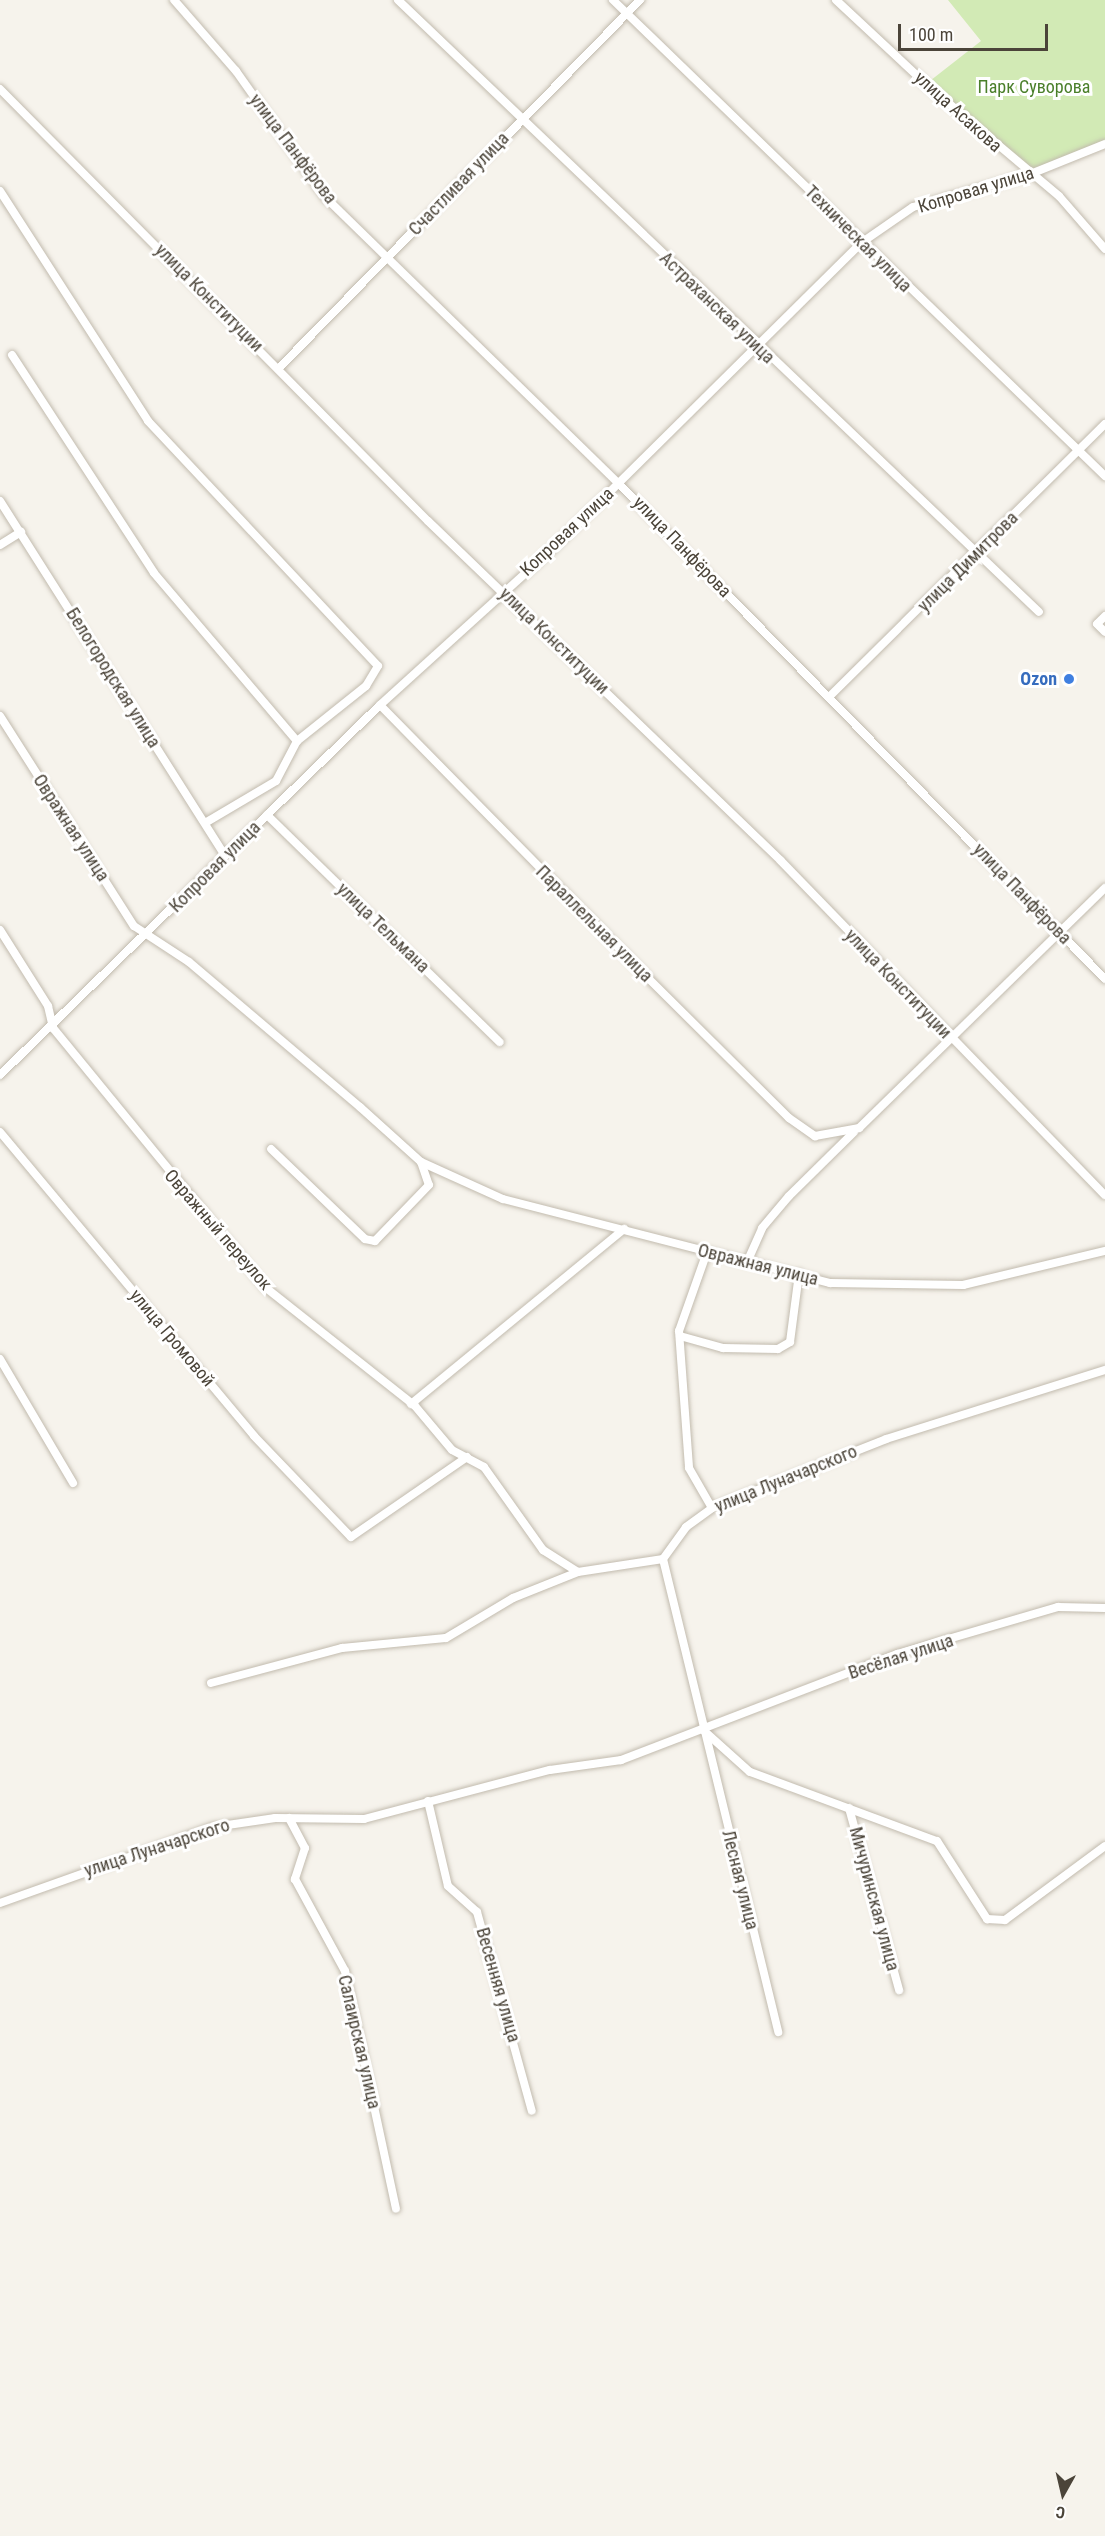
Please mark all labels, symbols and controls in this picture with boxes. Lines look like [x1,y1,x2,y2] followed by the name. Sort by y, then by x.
[901,12,1051,50] scale bar
[909,24,953,45] text: 100 m
[910,67,1006,157] street label: улица Асакова
[978,76,1090,98] park label: Парк Суворова
[245,90,341,208] street label: улица Панфёрова
[404,128,514,240] street label: Счастливая улица
[915,162,1037,218] street label: Копровая улица
[800,181,916,297] street label: Техническая улица
[150,239,268,357] street label: улица Конституции
[655,248,779,368] street label: Астраханская улица
[516,483,618,581] street label: Копровая улица
[628,492,736,602] street label: улица Панфёрова
[913,507,1023,617] street label: улица Димитрова
[495,583,613,699] street label: улица Конституции
[61,604,165,752] street label: Белогородская улица
[1020,668,1057,690] place label: Ozon
[1062,672,1076,686] marker: Ozon
[28,770,114,886] street label: Овражная улица
[165,817,265,917] street label: Копровая улица
[968,839,1076,949] street label: улица Панфёрова
[531,861,657,987] street label: Параллельная улица
[332,878,434,978] street label: улица Тельмана
[840,925,956,1043] street label: улица Конституции
[160,1165,276,1295] street label: Овражный переулок
[695,1240,821,1290] street label: Овражная улица
[125,1285,219,1391] street label: улица Громовой
[712,1441,860,1517] street label: улица Луначарского
[846,1630,956,1684] street label: Весёлая улица
[82,1814,232,1882] street label: улица Луначарского
[844,1825,904,1973] street label: Мичуринская улица
[717,1828,763,1932] street label: Лесная улица
[471,1925,525,2045] street label: Весенняя улица
[333,1973,385,2111] street label: Салаирская улица
[1033,2464,1093,2524] north arrow
[1055,2502,1066,2522] text: С

